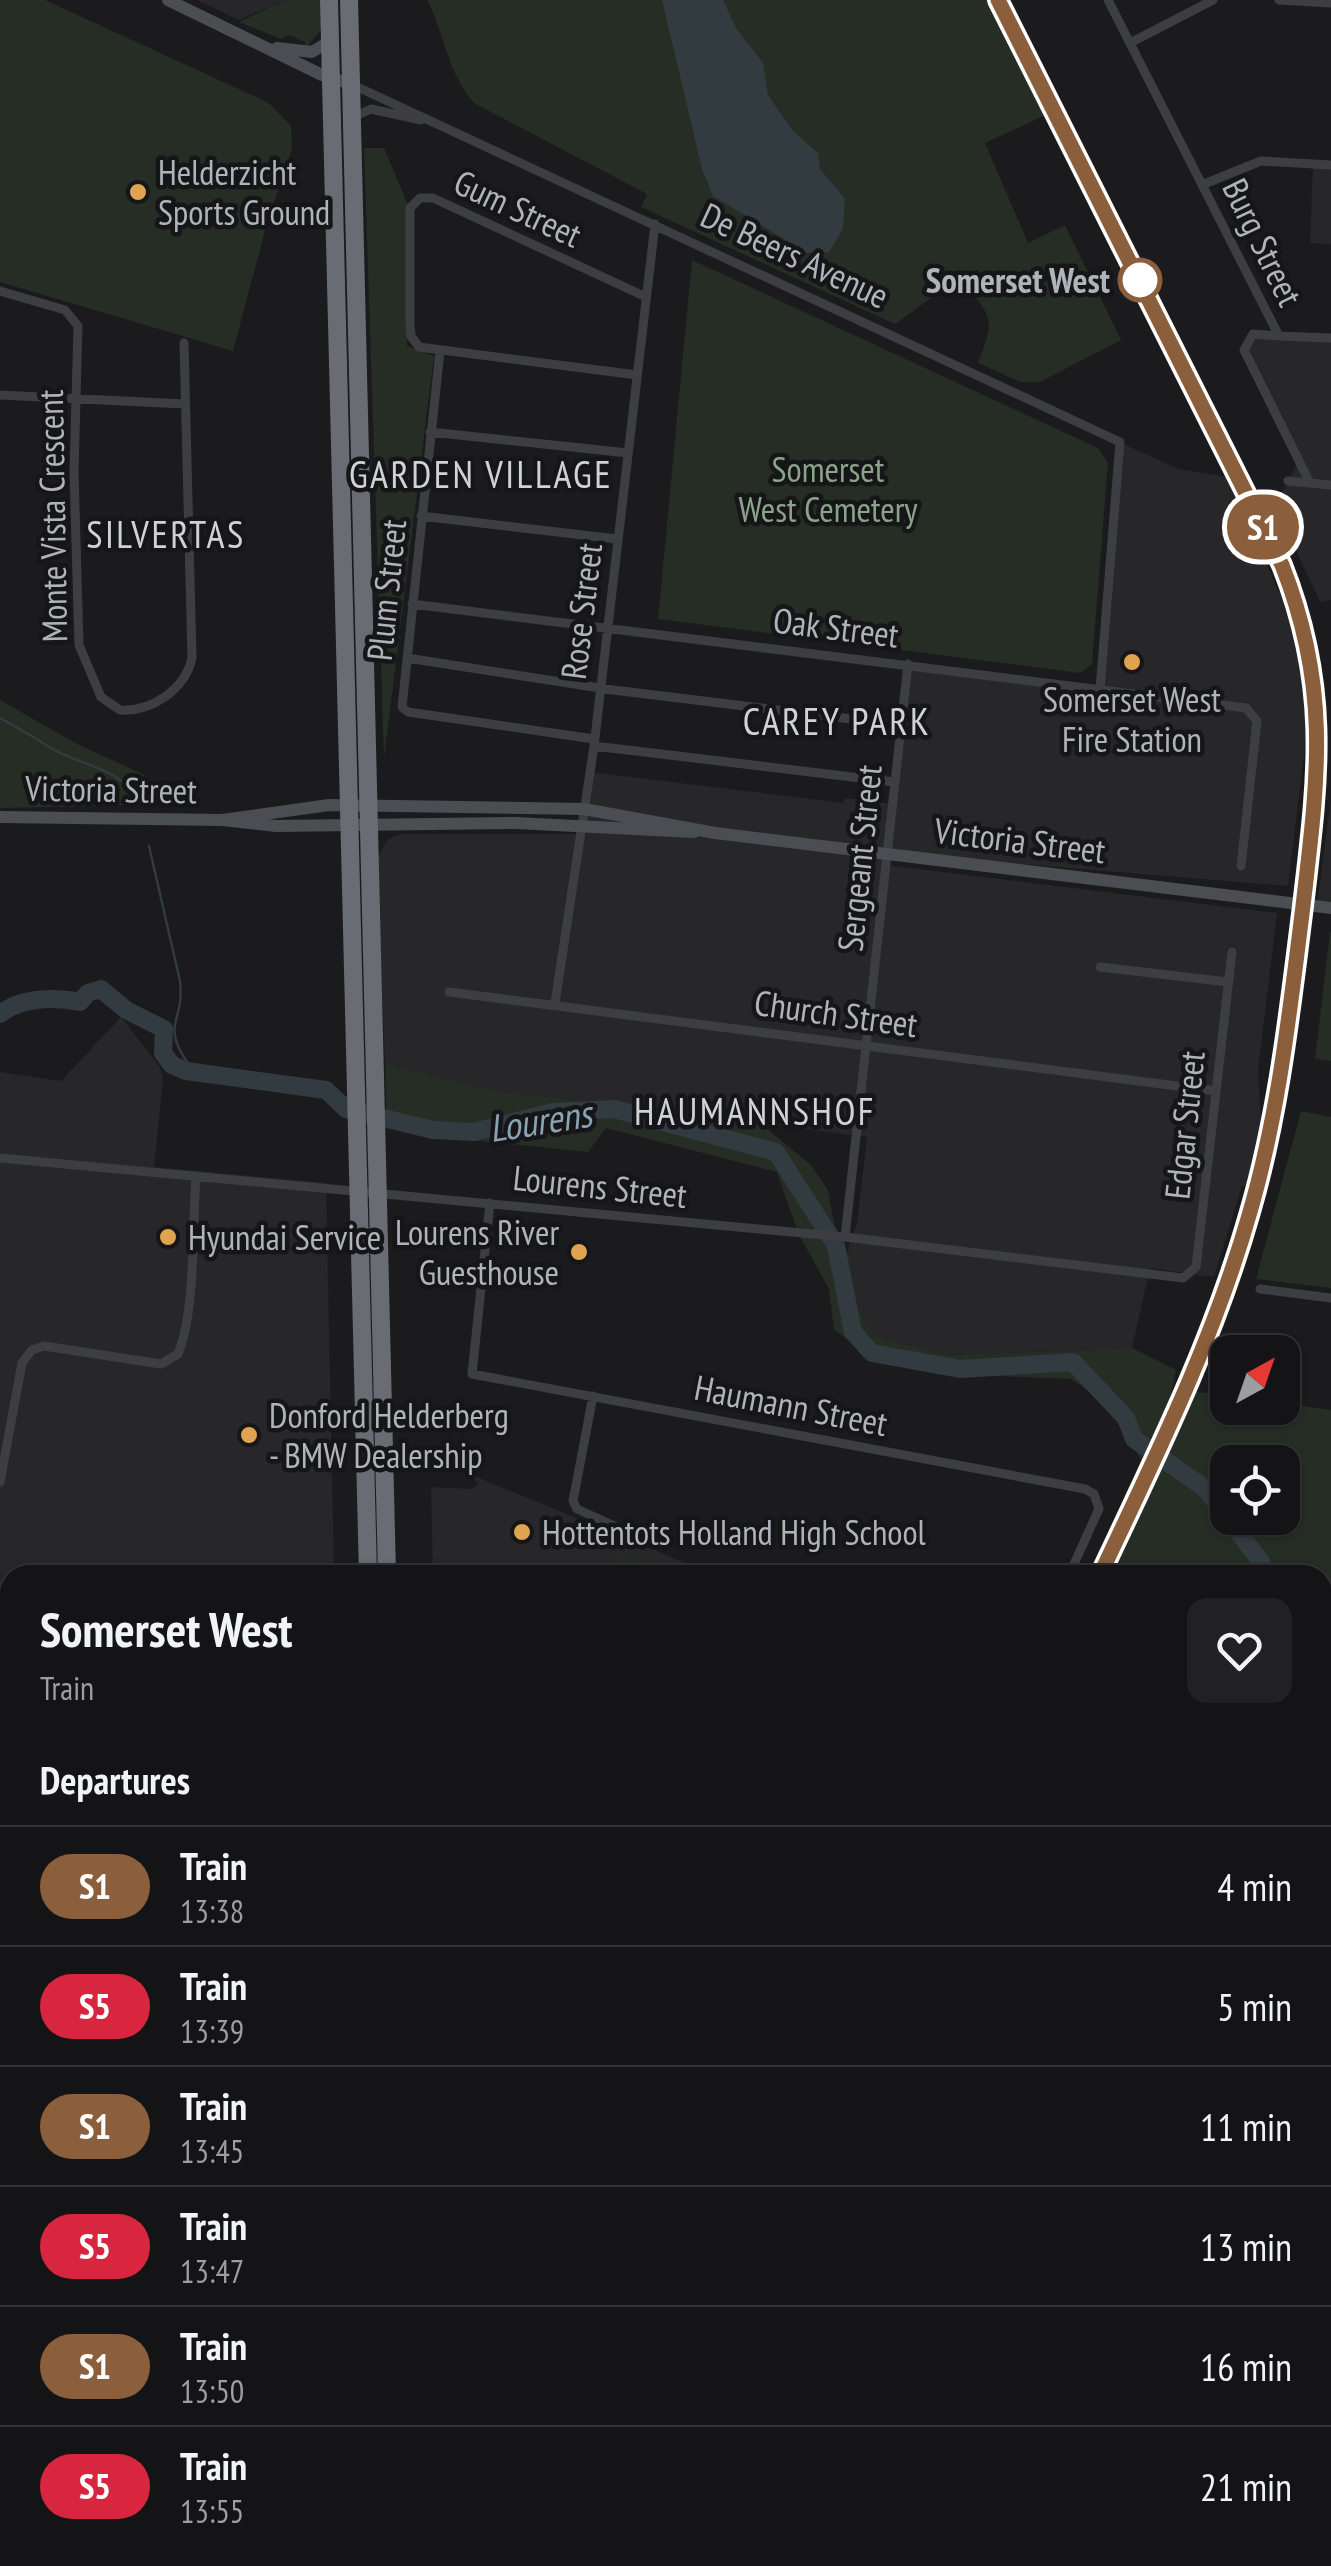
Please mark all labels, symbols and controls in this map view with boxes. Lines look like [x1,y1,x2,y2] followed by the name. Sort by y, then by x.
[158,149,330,235] place label: Helderzicht Sports Ground
[447,159,589,258] street label: Gum Street
[1212,171,1314,314] street label: Burg Street
[127,181,149,203] marker: Helderzicht Sports Ground
[694,192,896,318] street label: De Beers Avenue
[926,257,1110,303] place label: Somerset West
[1119,259,1161,301] marker: Somerset West
[27,389,77,643] street label: Monte Vista Crescent
[739,446,918,532] park label: Somerset West Cemetery
[349,449,613,498] district label: GARDEN VILLAGE
[1218,494,1308,560] line badge: S1
[1247,504,1279,550] text: S1
[86,509,246,558] district label: SILVERTAS
[356,517,416,663] street label: Plum Street
[550,540,612,682] street label: Rose Street
[771,597,902,658] street label: Oak Street
[1121,651,1143,673] marker: Somerset West Fire Station
[1043,676,1221,762] place label: Somerset West Fire Station
[743,696,931,745] district label: CAREY PARK
[826,762,892,954] street label: Sergeant Street
[24,764,198,814] street label: Victoria Street
[931,807,1108,873] street label: Victoria Street
[752,979,921,1047] street label: Church Street
[1153,1048,1215,1201] street label: Edgar Street
[634,1086,876,1135] district label: HAUMANNSHOF
[485,1087,598,1152] water label: Lourens
[511,1154,690,1218] street label: Lourens Street
[395,1209,559,1295] place label: Lourens River Guesthouse
[188,1214,381,1260] place label: Hyundai Service
[157,1226,179,1248] marker: Hyundai Service
[568,1241,590,1263] marker: Lourens River Guesthouse
[1210,1335,1300,1425] north arrow
[1210,1335,1300,1535] map controls
[691,1364,892,1446] street label: Haumann Street
[269,1392,509,1478] place label: Donford Helderberg - BMW Dealership
[238,1424,260,1446] marker: Donford Helderberg - BMW Dealership
[1210,1445,1300,1535] button: locate
[542,1509,926,1555] place label: Hottentots Holland High School
[511,1521,533,1543] marker: Hottentots Holland High School
[40,1598,293,1660] text: Somerset West
[1187,1598,1292,1703] button: heart
[40,1667,94,1709] text: Train
[40,1755,190,1804] text: Departures
[180,1841,247,1890] text: Train
[1217,1862,1292,1911] text: 4 min
[79,1863,111,1909] text: S1
[180,1890,244,1932] text: 13:38
[180,1961,247,2010] text: Train
[1217,1982,1292,2031] text: 5 min
[79,1983,111,2029] text: S5
[180,2010,244,2052] text: 13:39
[180,2081,247,2130] text: Train
[1200,2102,1292,2151] text: 11 min
[79,2103,111,2149] text: S1
[180,2130,244,2172] text: 13:45
[180,2201,247,2250] text: Train
[1200,2222,1292,2271] text: 13 min
[79,2223,111,2269] text: S5
[180,2250,244,2292] text: 13:47
[180,2321,247,2370] text: Train
[1200,2342,1292,2391] text: 16 min
[79,2343,111,2389] text: S1
[180,2370,244,2412] text: 13:50
[180,2441,247,2490] text: Train
[1200,2462,1292,2511] text: 21 min
[79,2463,111,2509] text: S5
[180,2490,244,2532] text: 13:55

